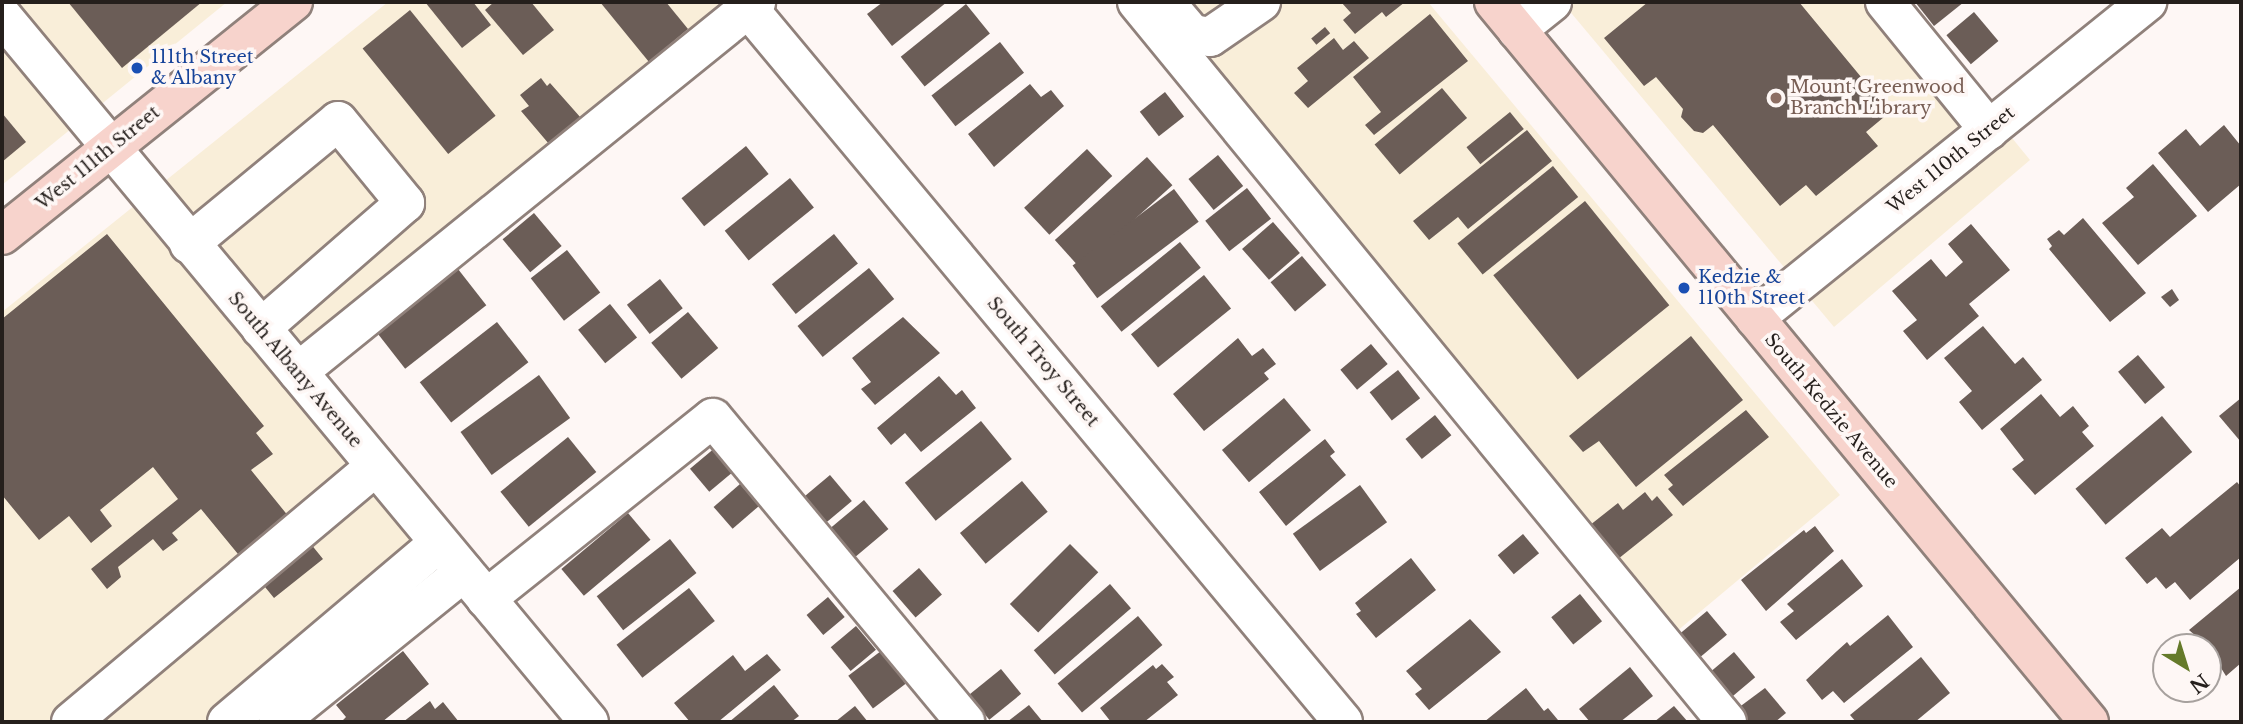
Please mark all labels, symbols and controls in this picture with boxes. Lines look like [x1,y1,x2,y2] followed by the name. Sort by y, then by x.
[151,47,254,90] place label: 111th Street & Albany
[129,60,145,76] marker: 111th Street & Albany
[1790,77,1965,119] place label: Mount Greenwood Branch Library
[1768,90,1784,106] marker: Mount Greenwood Branch Library
[32,102,164,214] street label: West 111th Street
[1883,102,2019,218] street label: West 110th Street
[1698,267,1805,310] place label: Kedzie & 110th Street
[1676,280,1692,296] marker: Kedzie & 110th Street
[223,287,367,453] street label: South Albany Avenue
[982,292,1104,432] street label: South Troy Street
[1760,329,1902,493] street label: South Kedzie Avenue
[2152,633,2222,703] north arrow
[2185,669,2213,698] text: N

